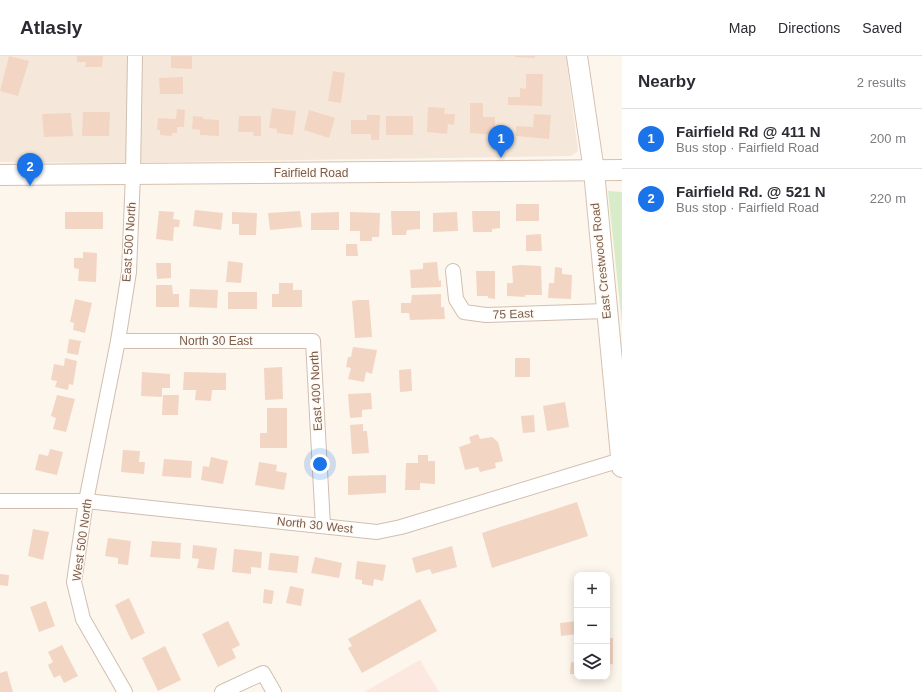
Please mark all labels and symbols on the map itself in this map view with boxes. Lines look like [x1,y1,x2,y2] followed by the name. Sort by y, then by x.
[488,125,514,158] pin: 1
[17,153,43,186] pin: 2
[274,166,348,180] street label: Fairfield Road
[119,202,139,282] street label: East 500 North
[588,202,614,320] street label: East Crestwood Road
[492,306,534,322] street label: 75 East
[179,334,253,348] street label: North 30 East
[307,351,325,431] street label: East 400 North
[310,454,330,474] your location
[69,498,95,582] street label: West 500 North
[276,514,354,536] street label: North 30 West

